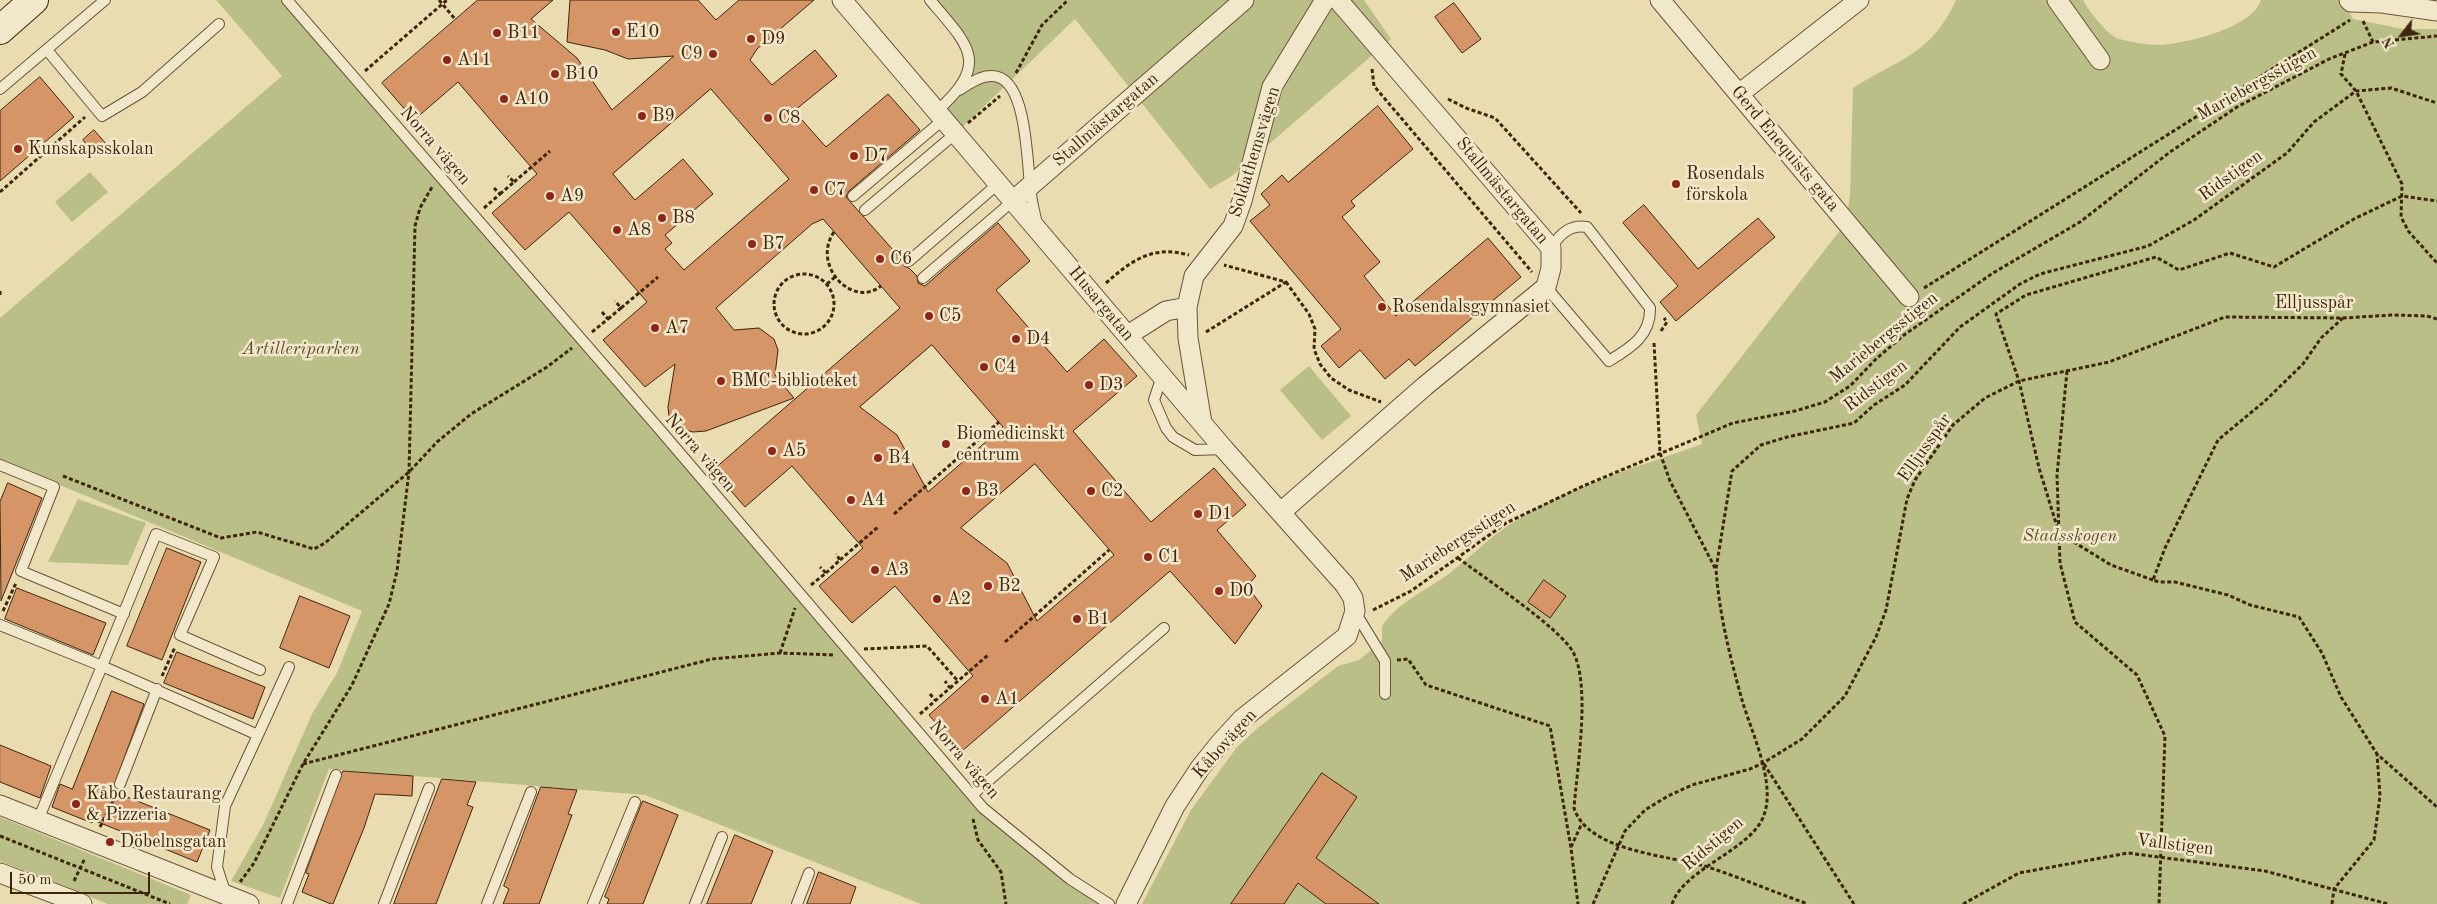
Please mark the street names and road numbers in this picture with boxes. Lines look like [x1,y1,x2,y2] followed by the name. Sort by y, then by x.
[2193,42,2321,126] street label: Mariebergsstigen
[1049,68,1163,172] street label: Stallmästargatan
[1726,82,1844,216] street label: Gerd Enequists gata
[1225,84,1285,220] street label: Soldathemsvägen
[395,102,475,190] street label: Norra vägen
[1451,133,1553,249] street label: Stallmästargatan
[2195,146,2267,206] street label: Ridstigen
[1063,262,1139,346] street label: Husargatan
[1825,288,1943,388] street label: Mariebergsstigen
[2275,292,2353,314] street label: Elljusspår
[1840,355,1912,417] street label: Ridstigen
[660,409,740,497] street label: Norra vägen
[1894,410,1956,486] street label: Elljusspår
[1396,497,1520,587] street label: Mariebergsstigen
[1188,705,1262,783] street label: Kåbovägen
[924,716,1004,804] street label: Norra vägen
[1678,812,1748,876] street label: Ridstigen
[2135,830,2215,860] street label: Vallstigen

